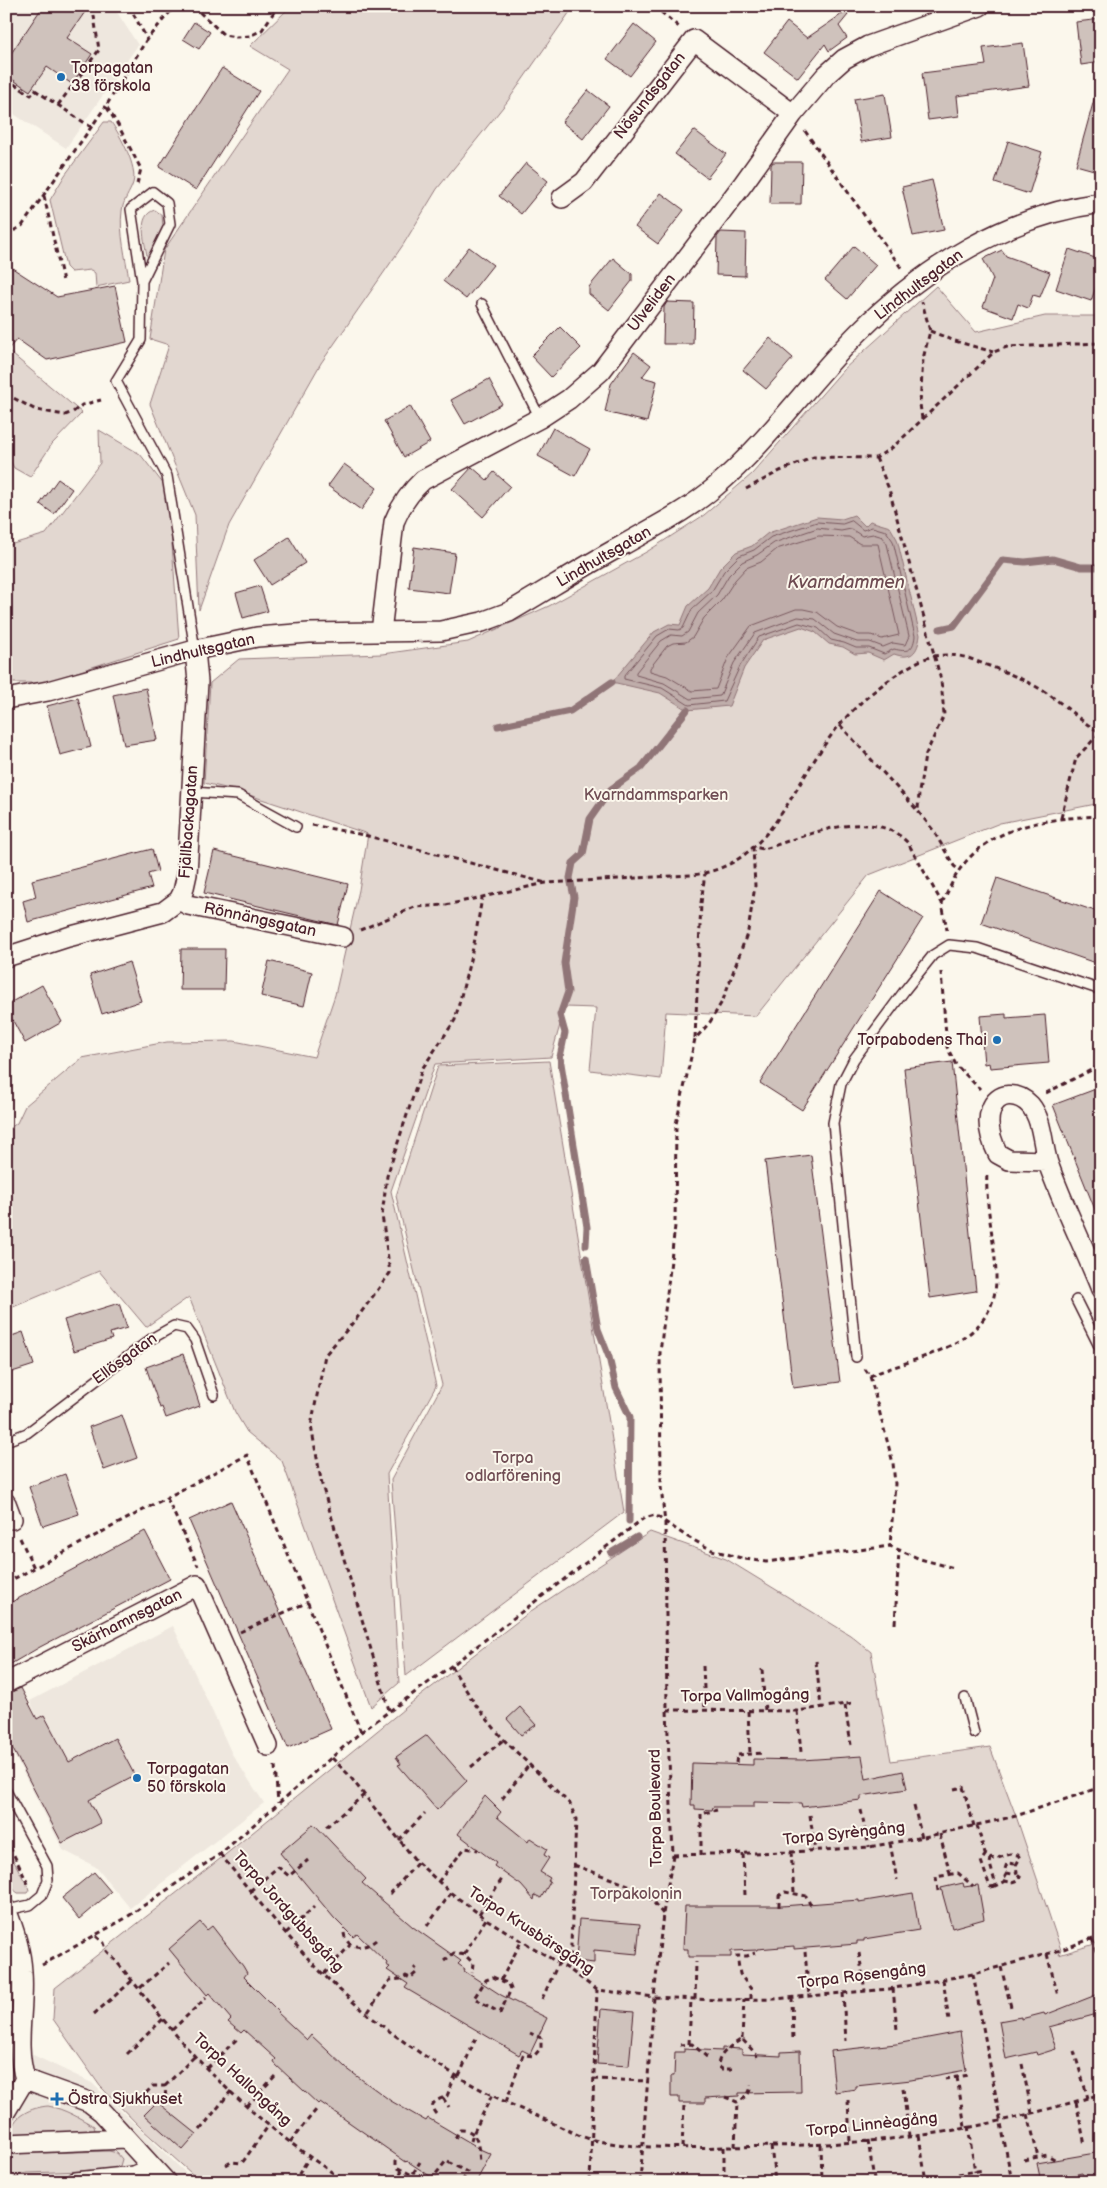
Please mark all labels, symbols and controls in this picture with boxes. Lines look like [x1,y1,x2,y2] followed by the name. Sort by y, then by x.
[610,49,690,143] street label: Nösundsgatan
[71,59,153,96] place label: Torpagatan 38 förskola
[55,71,67,83] marker: Torpagatan 38 förskola
[871,246,967,324] street label: Lindhultsgatan
[624,270,680,336] street label: Ulveliden
[553,522,655,592] street label: Lindhultsgatan
[787,572,905,593] water label: Kvarndammen
[149,630,257,672] street label: Lindhultsgatan
[176,765,202,879] street label: Fjällbackagatan
[584,786,728,805] park label: Kvarndammsparken
[202,899,318,941] street label: Rönnängsgatan
[857,1031,987,1050] place label: Torpabodens Thai
[991,1034,1003,1046] marker: Torpabodens Thai
[89,1329,161,1389] street label: Ellösgatan
[465,1449,561,1486] park label: Torpa odlarförening
[69,1585,185,1657] street label: Skärhamnsgatan
[680,1685,810,1707] street label: Torpa Vallmogång
[645,1749,667,1867] street label: Torpa Boulevard
[147,1760,229,1797] place label: Torpagatan 50 förskola
[131,1772,143,1784] marker: Torpagatan 50 förskola
[782,1818,906,1850] street label: Torpa Syrèngång
[228,1847,348,1977] street label: Torpa Jordgubbsgång
[464,1883,598,1979] street label: Torpa Krusbärsgång
[590,1885,682,1904] park label: Torpakolonin
[797,1959,927,1993] street label: Torpa Rosengång
[189,2029,295,2131] street label: Torpa Hallongång
[68,2088,182,2109] place label: Östra Sjukhuset
[50,2092,64,2106] marker: Östra Sjukhuset
[806,2109,938,2141] street label: Torpa Linnèagång

